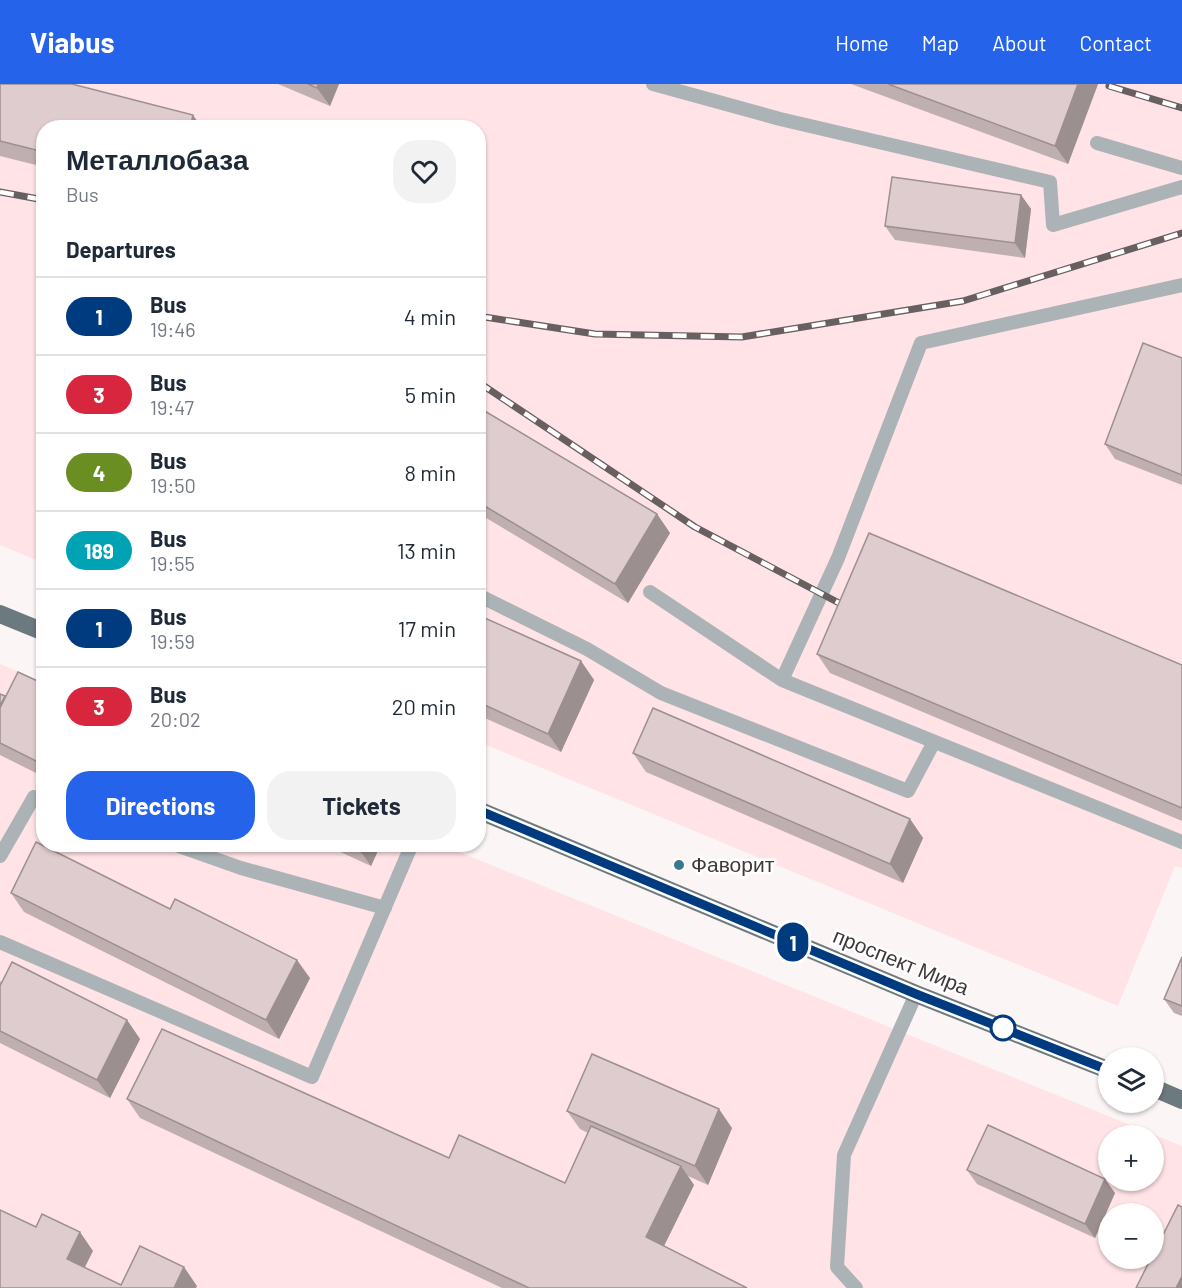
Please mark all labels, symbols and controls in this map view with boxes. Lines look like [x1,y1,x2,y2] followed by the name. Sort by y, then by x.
[30,25,115,59] text: Viabus
[835,30,889,55] text: Home
[922,30,959,55] text: Map
[992,30,1047,55] text: About
[1080,30,1152,55] text: Contact
[393,140,456,203] button: heart
[66,142,248,176] text: Металлобаза
[66,182,99,206] text: Bus
[66,236,176,262] text: Departures
[150,291,187,317] text: Bus
[404,303,456,329] text: 4 min
[95,304,103,329] text: 1
[150,317,196,341] text: 19:46
[150,369,187,395] text: Bus
[405,381,456,407] text: 5 min
[93,382,105,407] text: 3
[150,395,194,419] text: 19:47
[150,447,187,473] text: Bus
[404,459,456,485] text: 8 min
[93,460,105,485] text: 4
[150,473,196,497] text: 19:50
[150,525,187,551] text: Bus
[397,537,456,563] text: 13 min
[84,538,114,563] text: 189
[150,551,195,575] text: 19:55
[150,603,187,629] text: Bus
[398,615,456,641] text: 17 min
[95,616,103,641] text: 1
[150,629,195,653] text: 19:59
[150,681,187,707] text: Bus
[392,693,456,719] text: 20 min
[93,694,105,719] text: 3
[150,707,201,731] text: 20:02
[66,771,255,840] button: Directions
[267,771,456,840] button: Tickets
[691,851,775,876] place label: Фаворит
[672,858,686,872] marker: Фаворит
[774,922,812,962] line badge: 1
[830,922,973,999] street label: проспект Мира
[789,930,797,955] text: 1
[990,1015,1016,1041] unlabelled marker
[1098,1047,1164,1269] map controls
[1098,1047,1164,1113] button: layers
[1098,1125,1164,1191] button: +
[1098,1203,1164,1269] button: −

